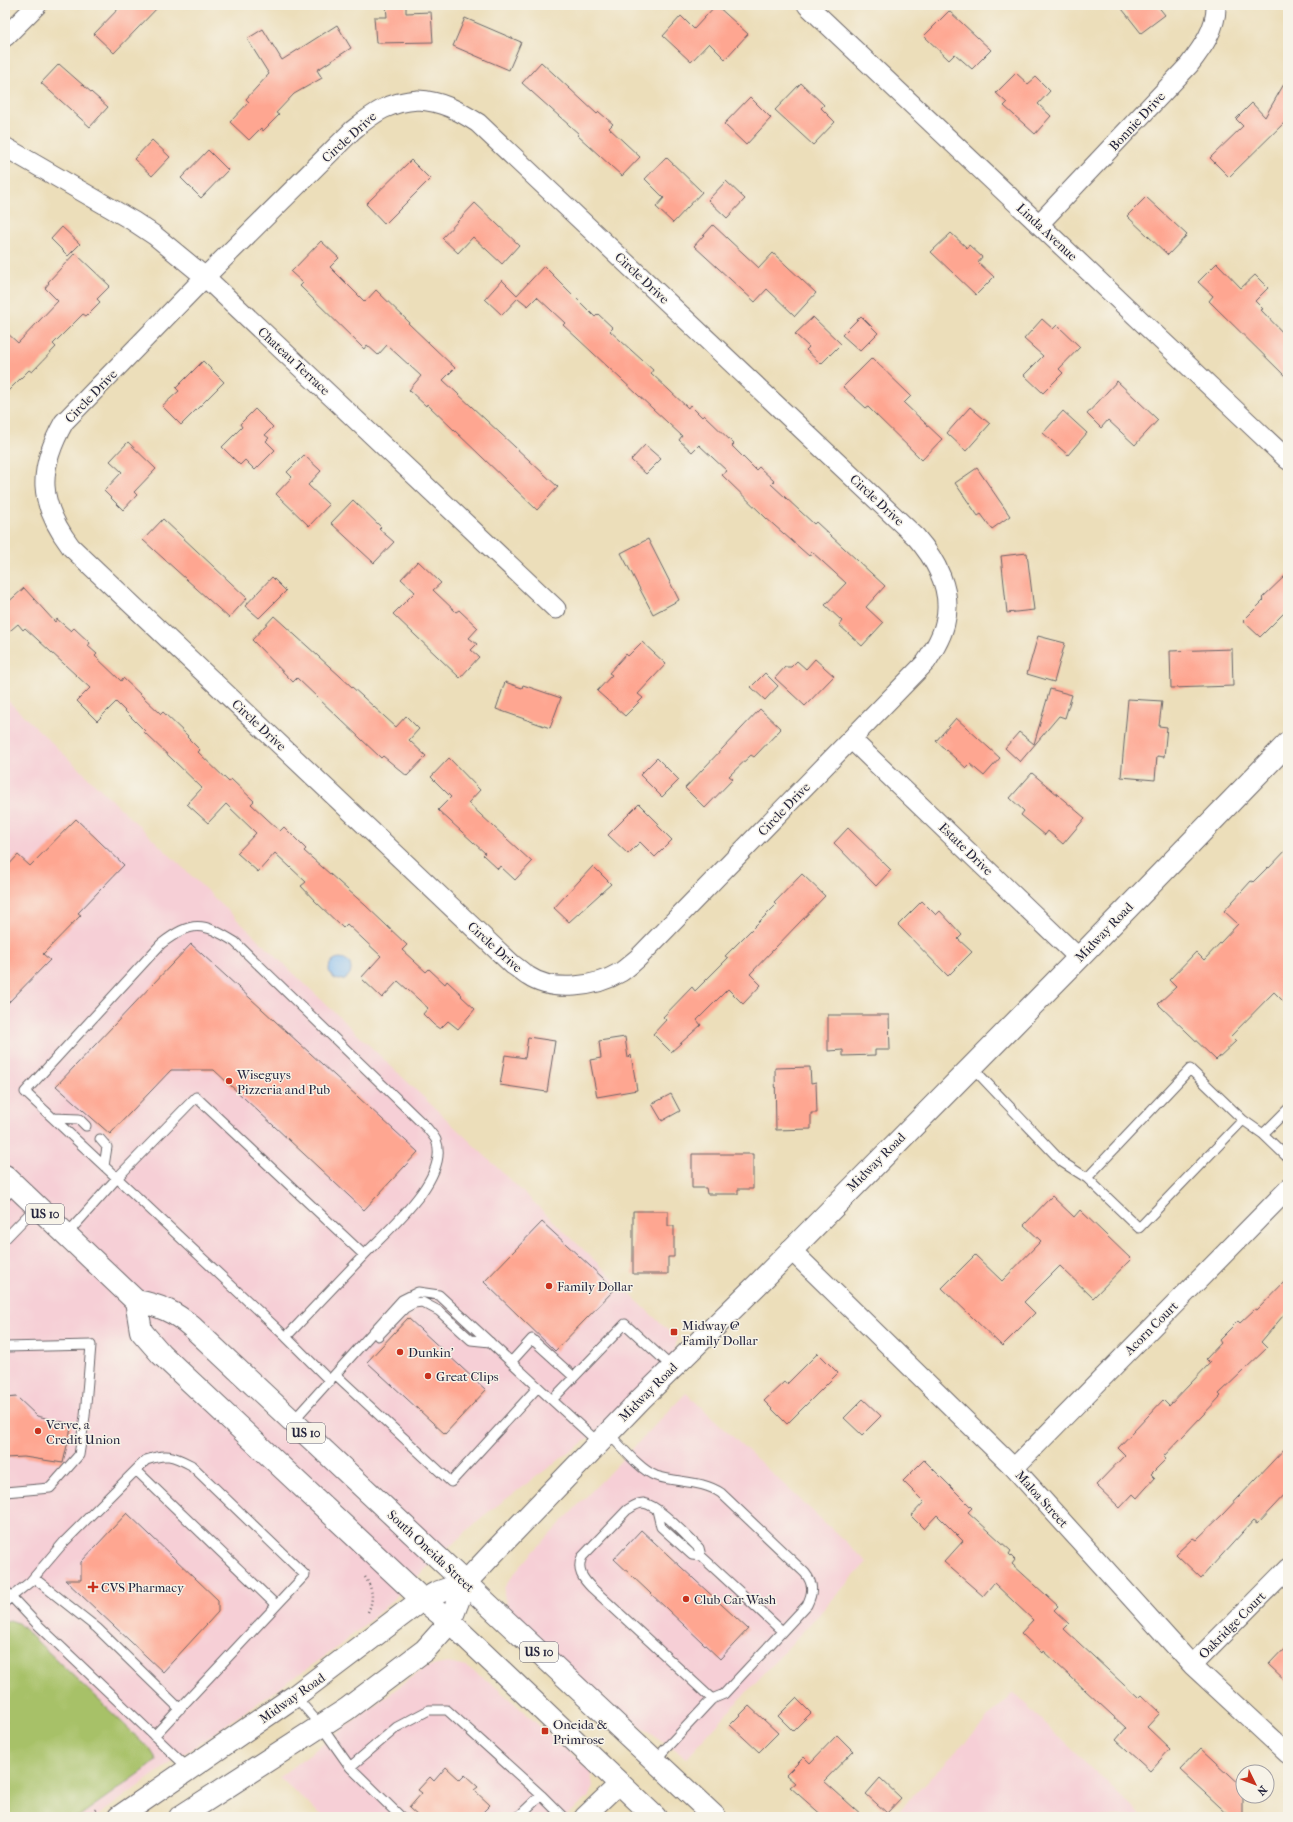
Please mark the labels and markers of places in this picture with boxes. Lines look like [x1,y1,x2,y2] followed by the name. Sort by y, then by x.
[236,1067,330,1097] place label: Wiseguys Pizzeria and Pub
[224,1076,234,1086] marker: Wiseguys Pizzeria and Pub
[557,1279,633,1294] place label: Family Dollar
[544,1281,554,1291] marker: Family Dollar
[682,1318,758,1348] place label: Midway @ Family Dollar
[669,1327,679,1337] marker: Midway @ Family Dollar
[408,1345,454,1360] place label: Dunkin'
[395,1347,405,1357] marker: Dunkin'
[436,1369,499,1384] place label: Great Clips
[423,1371,433,1381] marker: Great Clips
[45,1417,121,1447] place label: Verve, a Credit Union
[33,1426,43,1436] marker: Verve, a Credit Union
[101,1580,185,1595] place label: CVS Pharmacy
[88,1582,98,1592] marker: CVS Pharmacy
[694,1592,777,1607] place label: Club Car Wash
[681,1594,691,1604] marker: Club Car Wash
[553,1717,608,1747] place label: Oneida & Primrose
[540,1726,550,1736] marker: Oneida & Primrose

